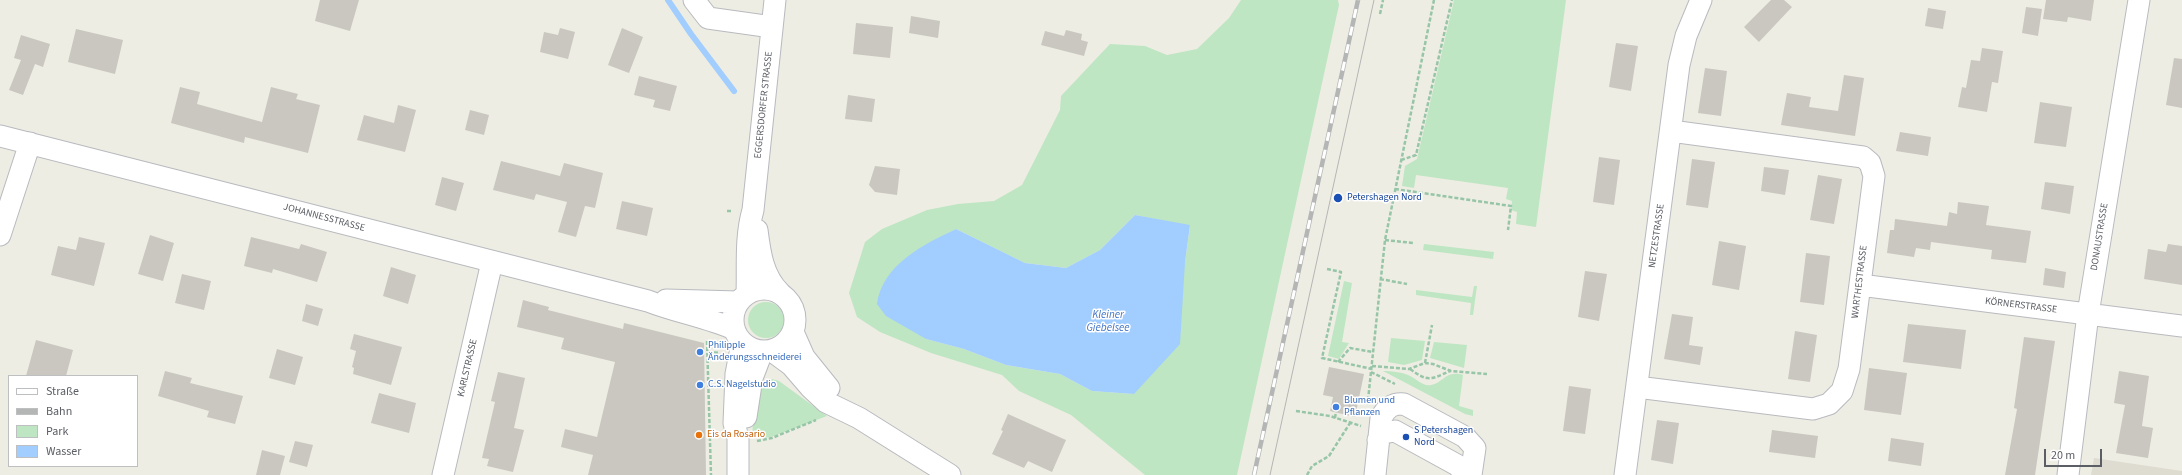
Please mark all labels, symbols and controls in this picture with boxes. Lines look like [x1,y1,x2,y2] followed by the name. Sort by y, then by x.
[752,51,776,159] street label: EGGERSDORFER STRASSE
[1332,192,1344,204] marker: Petershagen Nord
[1347,192,1422,204] place label: Petershagen Nord
[282,201,366,235] street label: JOHANNESSTRASSE
[2089,202,2111,272] street label: DONAUSTRASSE
[1647,203,1667,269] street label: NETZESTRASSE
[1850,245,1870,319] street label: WARTHESTRASSE
[1984,296,2058,316] street label: KÖRNERSTRASSE
[1086,309,1130,335] water label: Kleiner Giebelsee
[456,338,480,398] street label: KARLSTRASSE
[708,340,801,364] place label: Philipple Änderungsschneiderei
[695,347,705,357] marker: Philipple Änderungsschneiderei
[8,375,138,467] legend
[708,379,776,391] place label: C.S. Nagelstudio
[695,380,705,390] marker: C.S. Nagelstudio
[46,383,79,400] text: Straße
[1344,395,1395,418] place label: Blumen und Pflanzen
[1331,402,1341,412] marker: Blumen und Pflanzen
[46,403,72,420] text: Bahn
[46,423,68,440] text: Park
[1414,425,1473,448] place label: S Petershagen Nord
[707,429,765,441] place label: Eis da Rosario
[694,430,704,440] marker: Eis da Rosario
[1401,432,1411,442] marker: S Petershagen Nord
[2046,441,2104,467] scale bar
[46,443,81,460] text: Wasser
[2051,447,2075,464] text: 20 m

